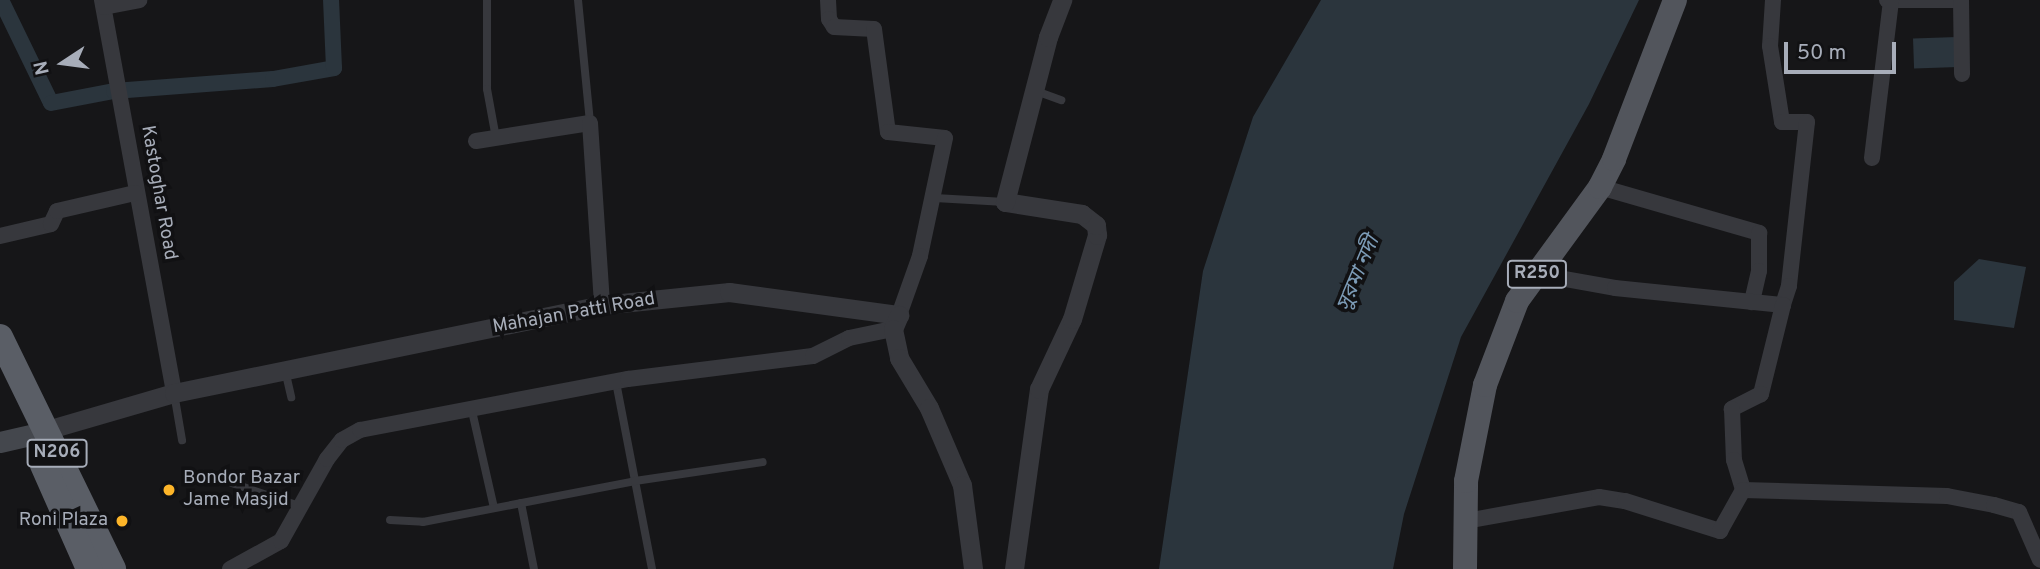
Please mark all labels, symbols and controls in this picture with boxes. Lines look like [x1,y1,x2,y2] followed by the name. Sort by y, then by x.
[28,28,98,98] north arrow
[1788,28,1900,72] scale bar
[1797,40,1846,67] text: 50 m
[29,58,56,77] text: N
[135,124,181,262] street label: Kastoghar Road
[1332,233,1386,315] water label: সুরমা নদী
[1506,260,1568,288] road number: R250
[491,288,657,340] street label: Mahajan Patti Road
[25,438,88,467] road number: N206
[183,468,300,512] place label: Bondor Bazar Jame Masjid
[161,482,177,498] marker: Bondor Bazar Jame Masjid
[19,510,108,532] place label: Roni Plaza
[114,513,130,529] marker: Roni Plaza

